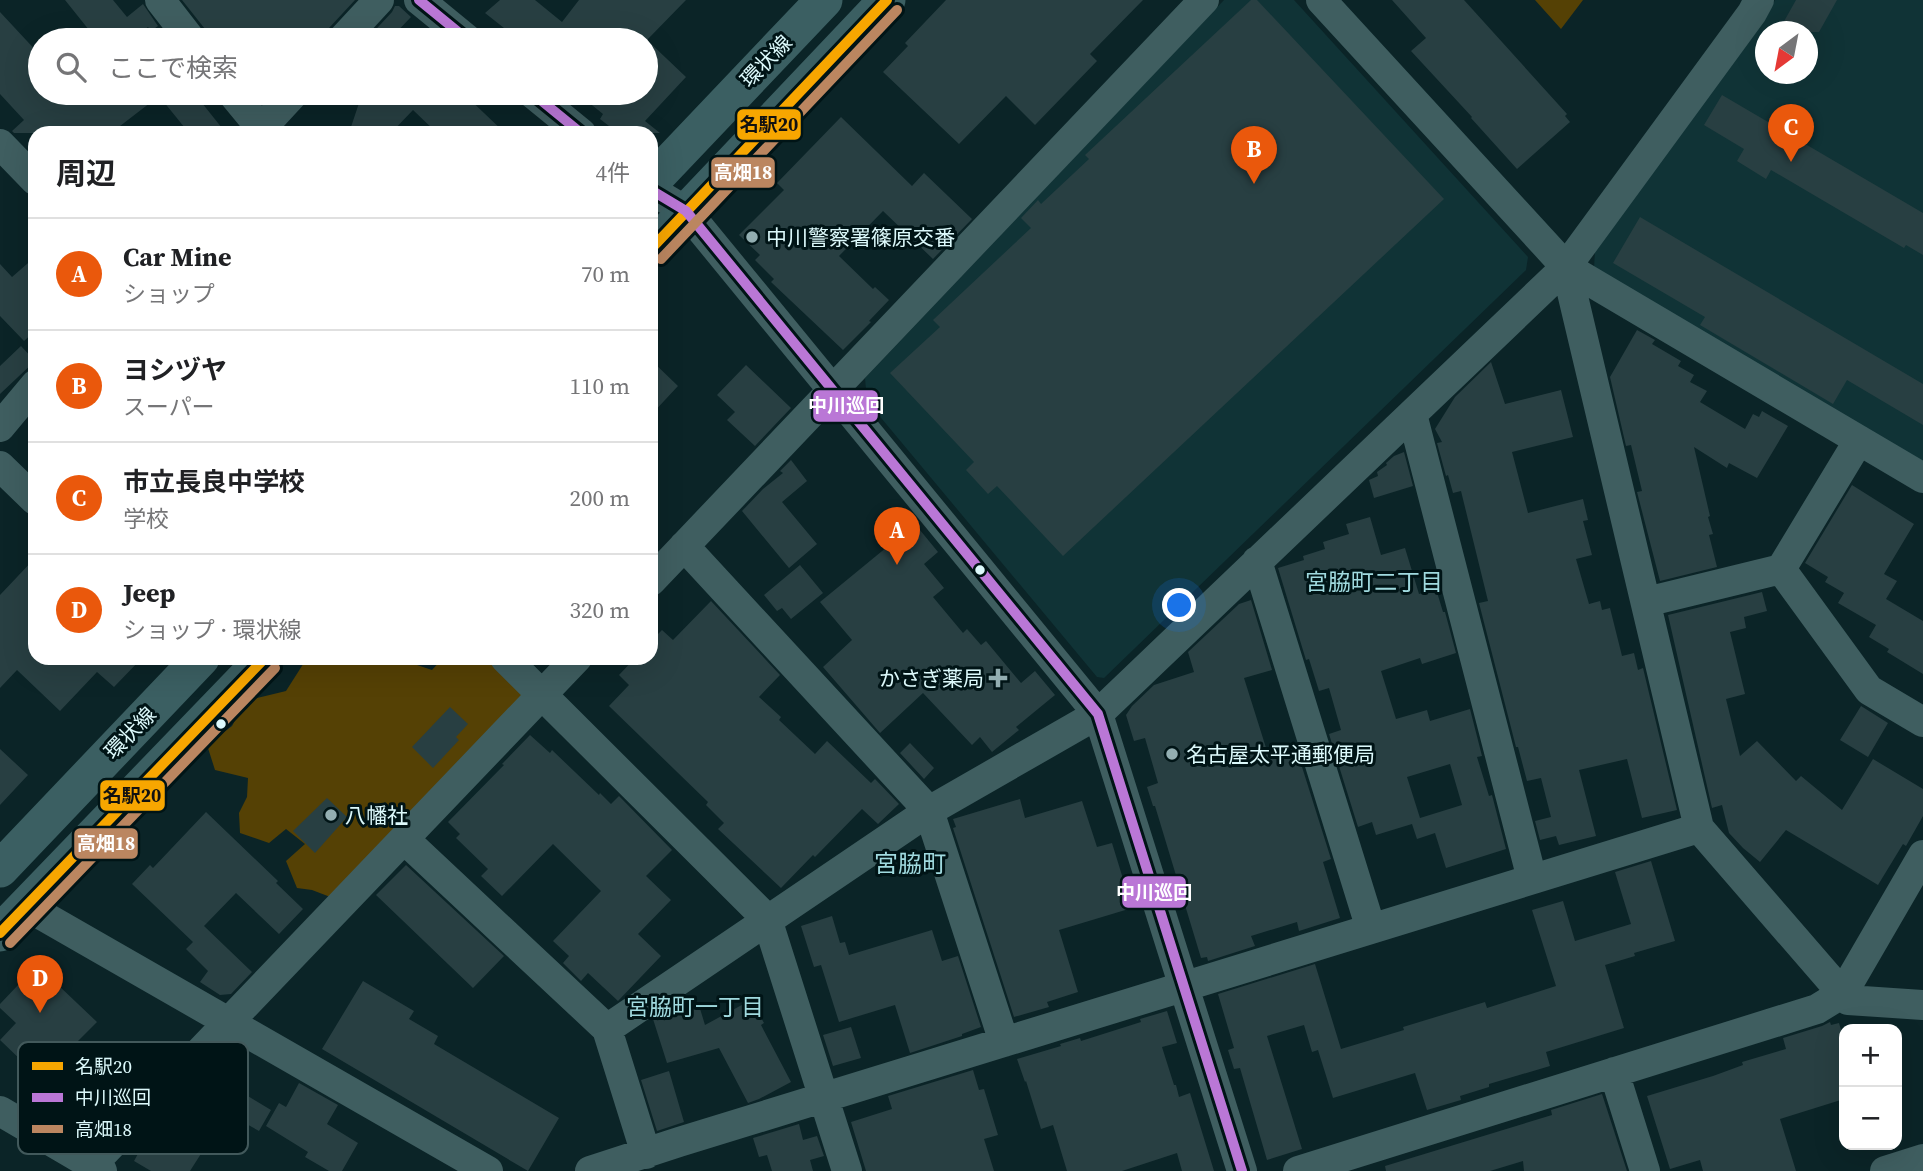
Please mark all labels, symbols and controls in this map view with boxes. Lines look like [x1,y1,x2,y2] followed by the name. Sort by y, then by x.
[1755,21,1818,84] north arrow
[28,28,658,105] search box
[734,28,798,94] street label: 環状線
[52,48,90,86] icon: search
[108,50,238,86] text: ここで検索
[1768,104,1814,162] pin: C
[736,108,802,141] line badge: 名駅20
[740,111,798,137] text: 名駅20
[1231,126,1277,184] pin: B
[56,153,116,194] text: 周辺
[710,156,776,189] line badge: 高畑18
[596,157,630,189] text: 4件
[714,159,772,185] text: 高畑18
[766,223,955,252] place label: 中川警察署篠原交番
[744,229,760,245] marker: 中川警察署篠原交番
[123,239,232,275] text: Car Mine
[71,258,87,290] text: A
[581,258,630,290] text: 70 m
[123,278,215,310] text: ショップ
[123,352,227,388] text: ヨシヅヤ
[72,370,86,402] text: B
[569,370,630,402] text: 110 m
[812,389,879,423] line badge: 中川巡回
[123,391,215,423] text: スーパー
[808,392,884,418] text: 中川巡回
[123,464,305,500] text: 市立長良中学校
[72,482,86,514] text: C
[569,482,630,514] text: 200 m
[123,503,169,535] text: 学校
[874,507,920,565] pin: A
[973,563,987,577] unlabelled marker
[1305,566,1443,598] district label: 宮脇町二丁目
[123,575,175,611] text: Jeep
[1162,588,1196,622] your location
[71,594,87,626] text: D
[569,594,630,626] text: 320 m
[123,614,302,646] text: ショップ · 環状線
[879,664,984,693] place label: かさぎ薬局
[990,670,1006,686] marker: かさぎ薬局
[98,700,162,766] street label: 環状線
[214,717,228,731] unlabelled marker
[1186,740,1375,769] place label: 名古屋太平通郵便局
[1164,746,1180,762] marker: 名古屋太平通郵便局
[99,779,166,812] line badge: 名駅20
[103,782,161,808] text: 名駅20
[345,801,408,830] place label: 八幡社
[323,807,339,823] marker: 八幡社
[73,827,139,860] line badge: 高畑18
[77,830,135,856] text: 高畑18
[874,847,946,880] district label: 宮脇町
[1121,875,1187,909] line badge: 中川巡回
[1116,879,1192,905] text: 中川巡回
[17,955,63,1013] pin: D
[626,991,764,1023] district label: 宮脇町一丁目
[1839,1024,1902,1150] map controls
[1839,1024,1902,1087] button: +
[18,1042,248,1154] legend
[75,1053,132,1079] text: 名駅20
[75,1084,151,1110] text: 中川巡回
[1839,1087,1902,1150] button: −
[75,1116,132,1142] text: 高畑18

